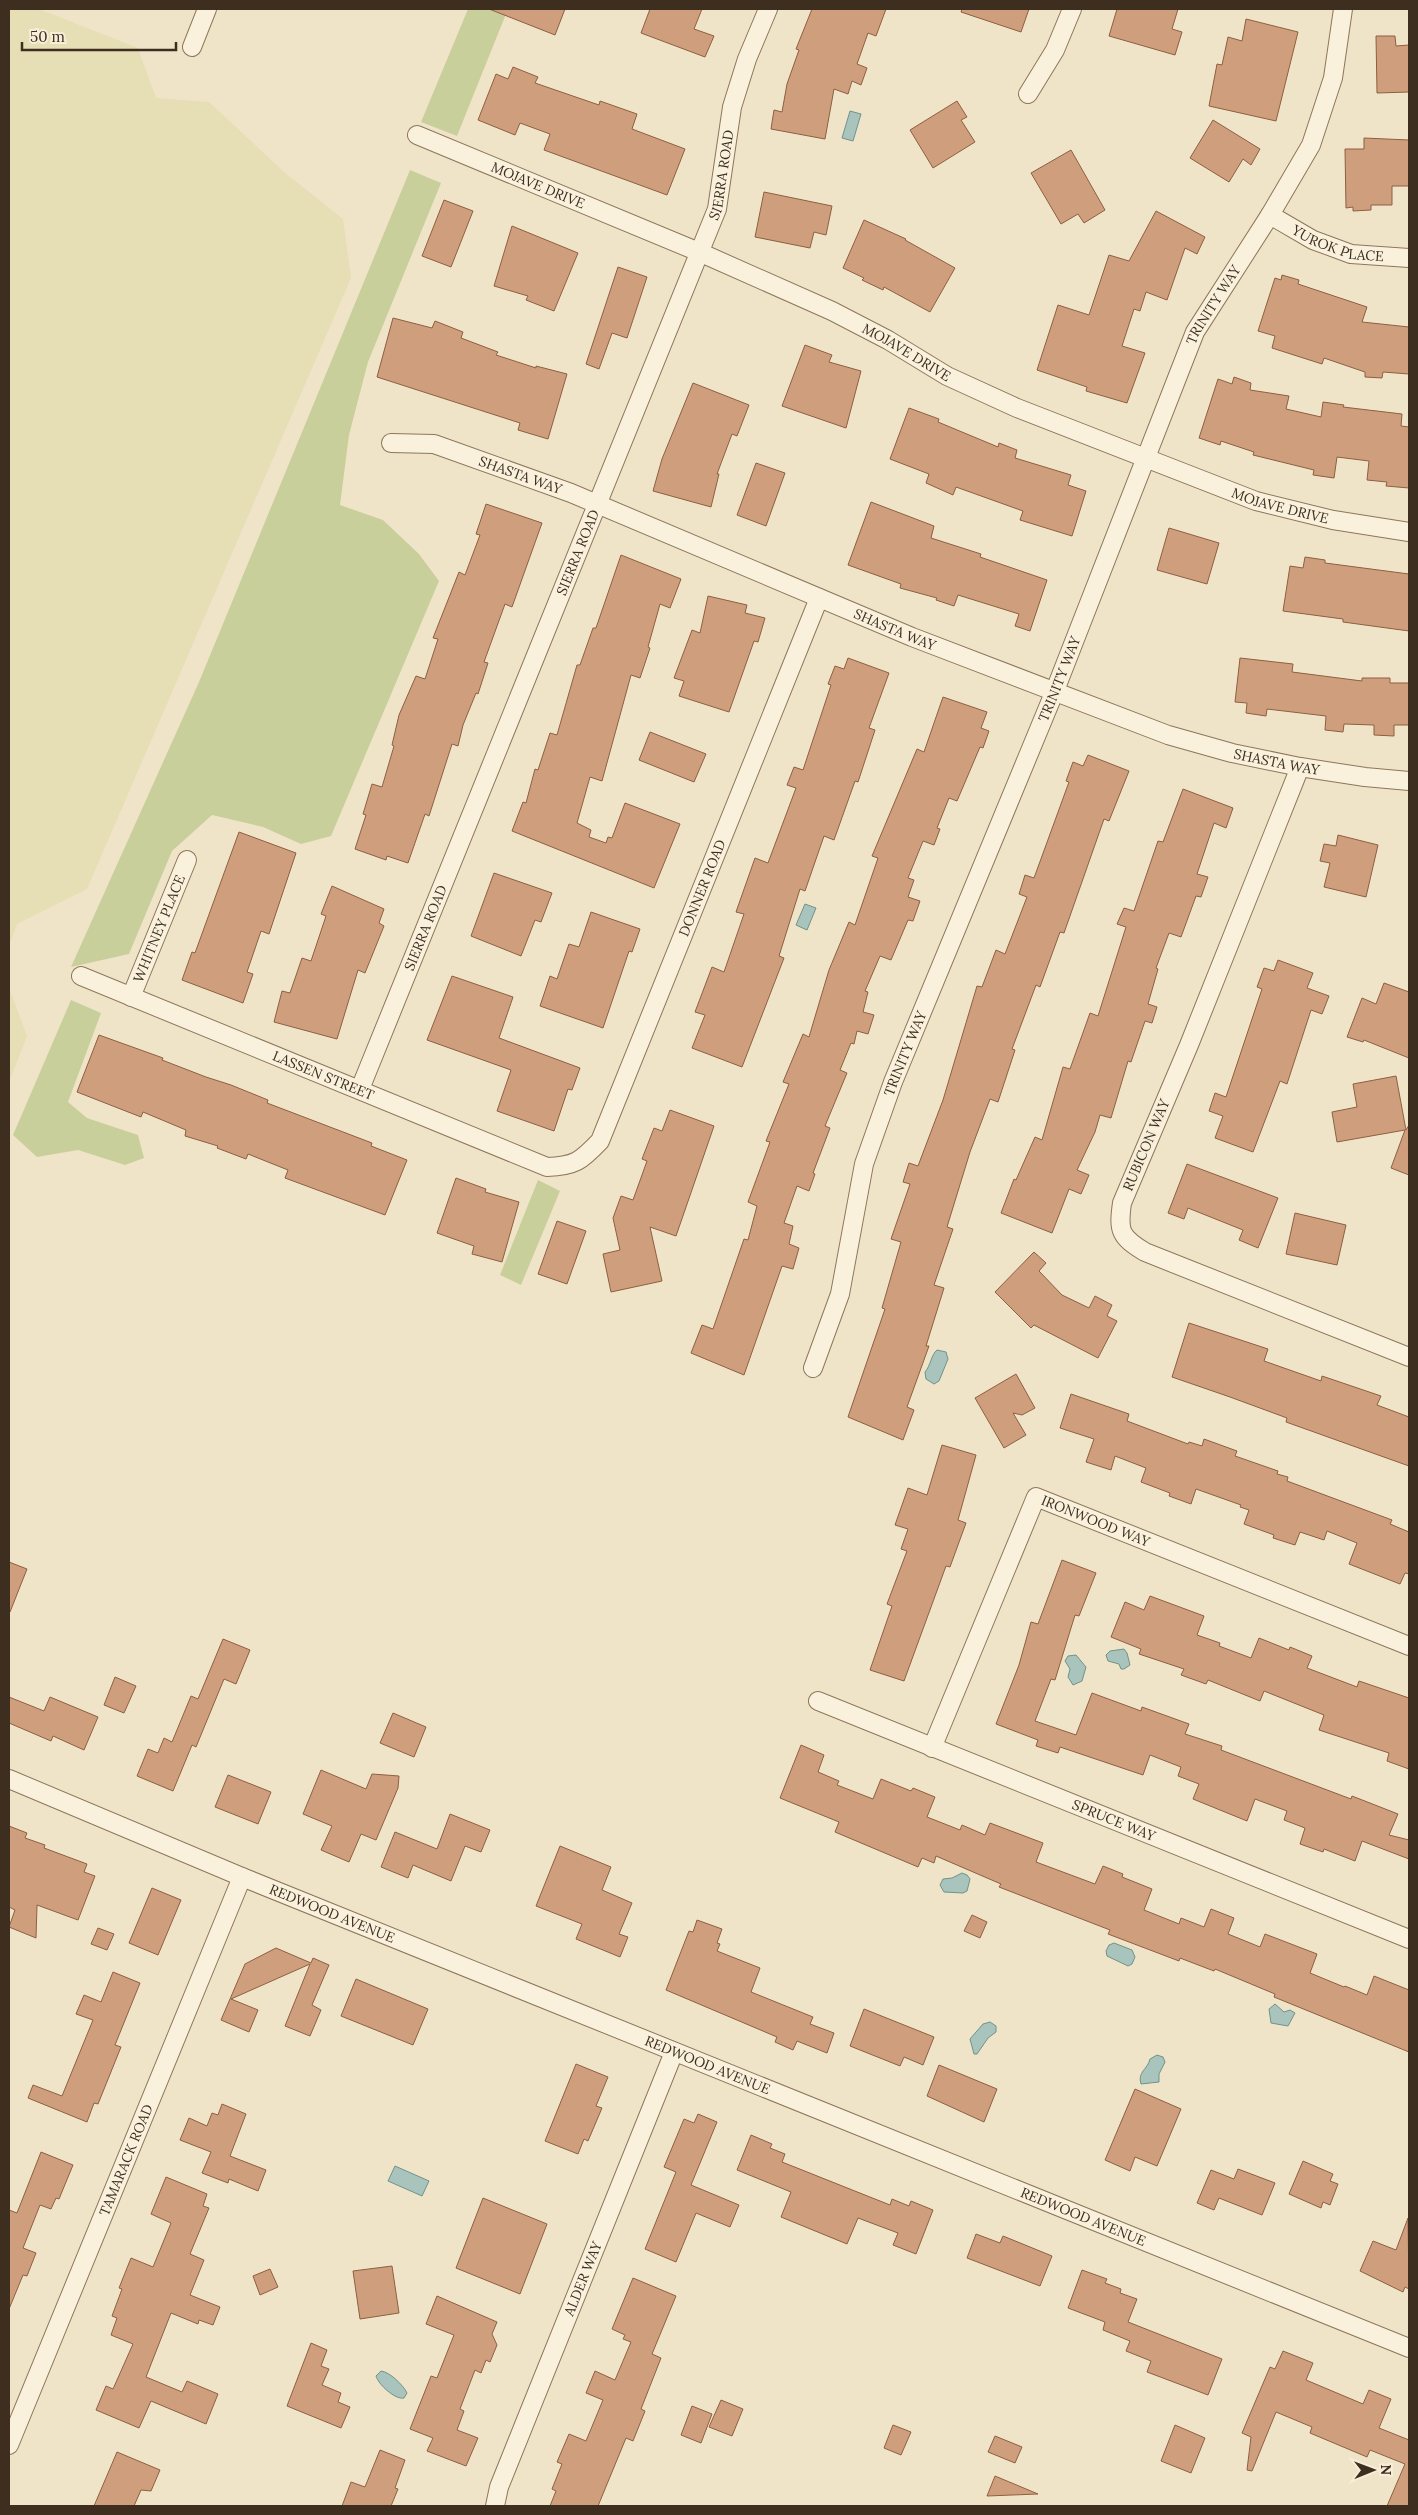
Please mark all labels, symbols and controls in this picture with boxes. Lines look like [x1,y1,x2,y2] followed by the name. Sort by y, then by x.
[22,20,176,52] scale bar
[30,27,65,46] text: 50 m
[704,129,738,223] street label: SIERRA ROAD
[488,158,588,213] street label: MOJAVE DRIVE
[1288,220,1385,265] street label: YUROK PLACE
[1182,261,1245,347] street label: TRINITY WAY
[859,319,954,385] street label: MOJAVE DRIVE
[477,452,566,499] street label: SHASTA WAY
[1229,483,1331,528] street label: MOJAVE DRIVE
[552,507,603,598] street label: SIERRA ROAD
[851,604,940,655] street label: SHASTA WAY
[1034,633,1085,724] street label: TRINITY WAY
[1232,745,1322,779] street label: SHASTA WAY
[674,837,730,939] street label: DONNER ROAD
[129,872,189,985] street label: WHITNEY PLACE
[400,882,451,973] street label: SIERRA ROAD
[880,1007,931,1098] street label: TRINITY WAY
[270,1047,377,1104] street label: LASSEN STREET
[1119,1095,1174,1194] street label: RUBICON WAY
[1039,1491,1154,1551] street label: IRONWOOD WAY
[1070,1795,1159,1845] street label: SPRUCE WAY
[267,1880,398,1947] street label: REDWOOD AVENUE
[642,2032,773,2098] street label: REDWOOD AVENUE
[95,2101,157,2219] street label: TAMARACK ROAD
[1018,2183,1149,2250] street label: REDWOOD AVENUE
[559,2238,606,2320] street label: ALDER WAY
[1348,2445,1398,2495] north arrow
[1377,2464,1395,2476] text: N

